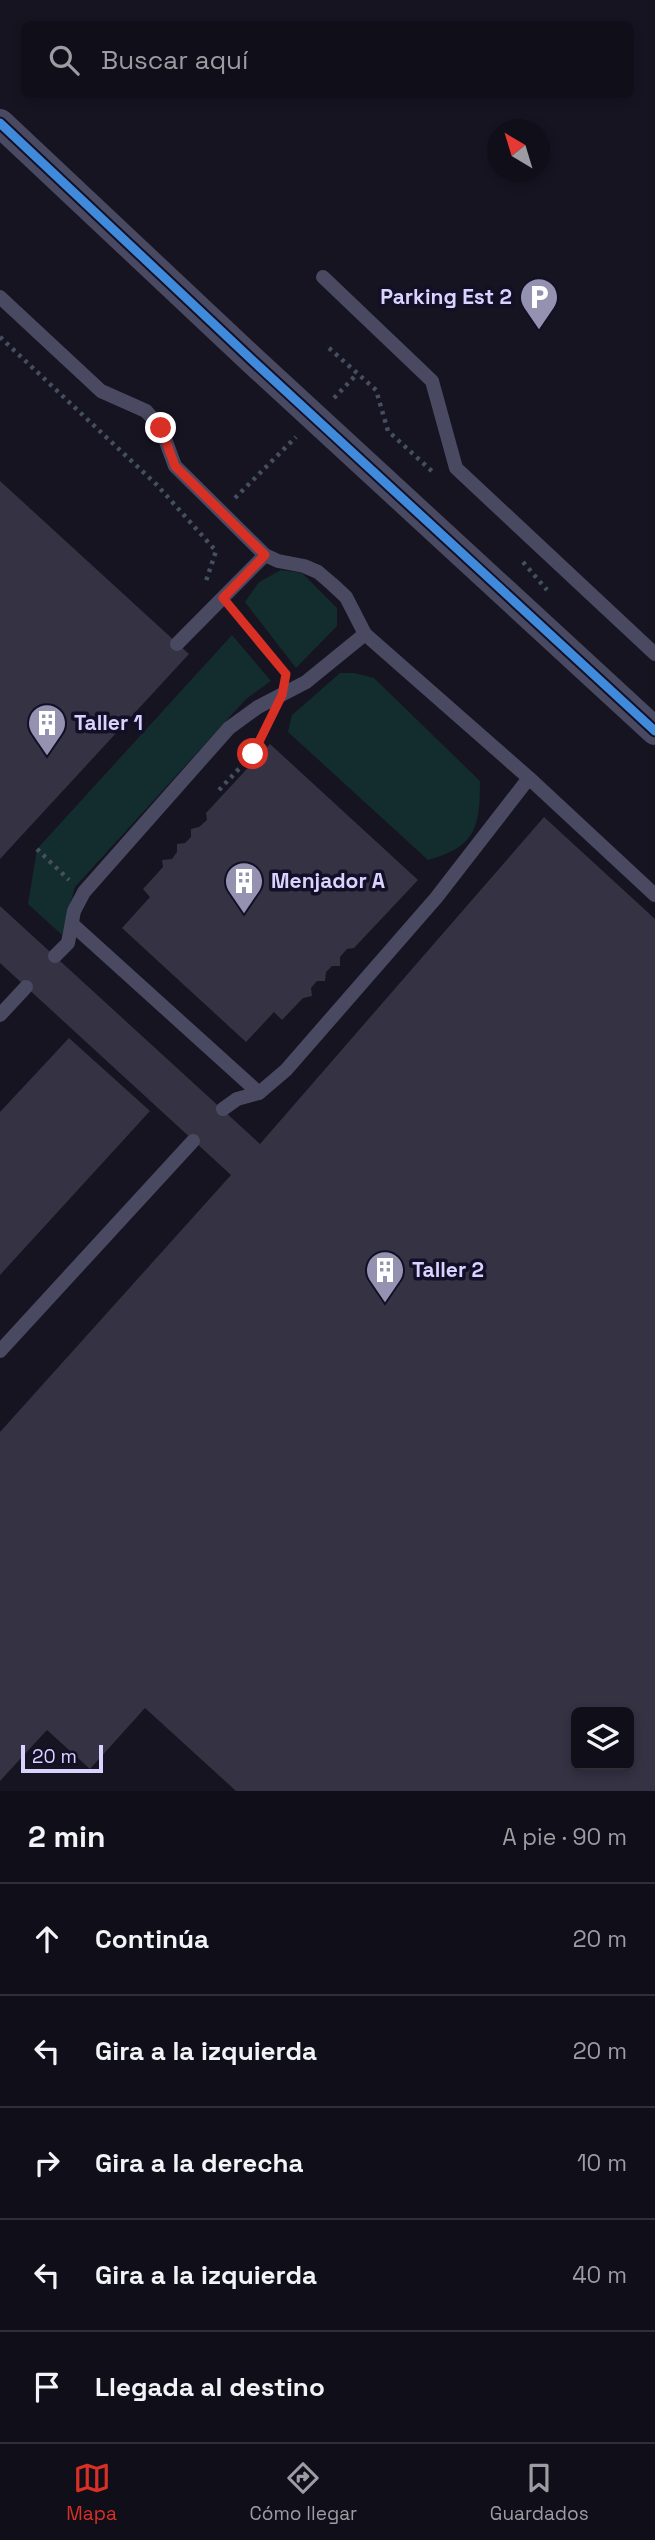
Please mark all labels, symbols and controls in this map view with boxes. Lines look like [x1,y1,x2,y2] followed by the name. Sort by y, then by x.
[21,21,634,98] search box
[45,41,83,79] icon: search
[101,43,248,77] text: Buscar aquí
[487,119,550,182] north arrow
[518,276,560,331] parking icon: Parking Est 2
[380,283,512,310] place label: Parking Est 2
[145,412,176,443] route end
[26,702,68,757] building icon: Taller 1
[74,709,143,736] place label: Taller 1
[237,738,268,769] route start
[223,860,265,915] building icon: Menjador A
[271,867,385,894] place label: Menjador A
[364,1249,406,1304] building icon: Taller 2
[412,1256,484,1283] place label: Taller 2
[571,1707,634,1770] map controls
[571,1707,634,1770] button: layers
[21,1742,103,1774] scale bar
[32,1744,77,1769] text: 20 m
[28,1817,106,1856] text: 2 min
[502,1822,627,1852] text: A pie · 90 m
[28,1920,66,1958] icon: ahead
[95,1922,209,1956] text: Continúa
[573,1924,627,1954] text: 20 m
[28,2032,66,2070] icon: left
[95,2034,317,2068] text: Gira a la izquierda
[573,2036,627,2066] text: 20 m
[28,2144,66,2182] icon: right
[95,2146,304,2180] text: Gira a la derecha
[577,2148,627,2178] text: 10 m
[28,2256,66,2294] icon: left
[95,2258,317,2292] text: Gira a la izquierda
[572,2260,627,2290] text: 40 m
[28,2368,66,2406] icon: arrive
[95,2370,325,2404] text: Llegada al destino
[66,2459,117,2526] tab: Mapa
[249,2459,357,2526] tab: Cómo llegar
[490,2459,589,2526] tab: Guardados

